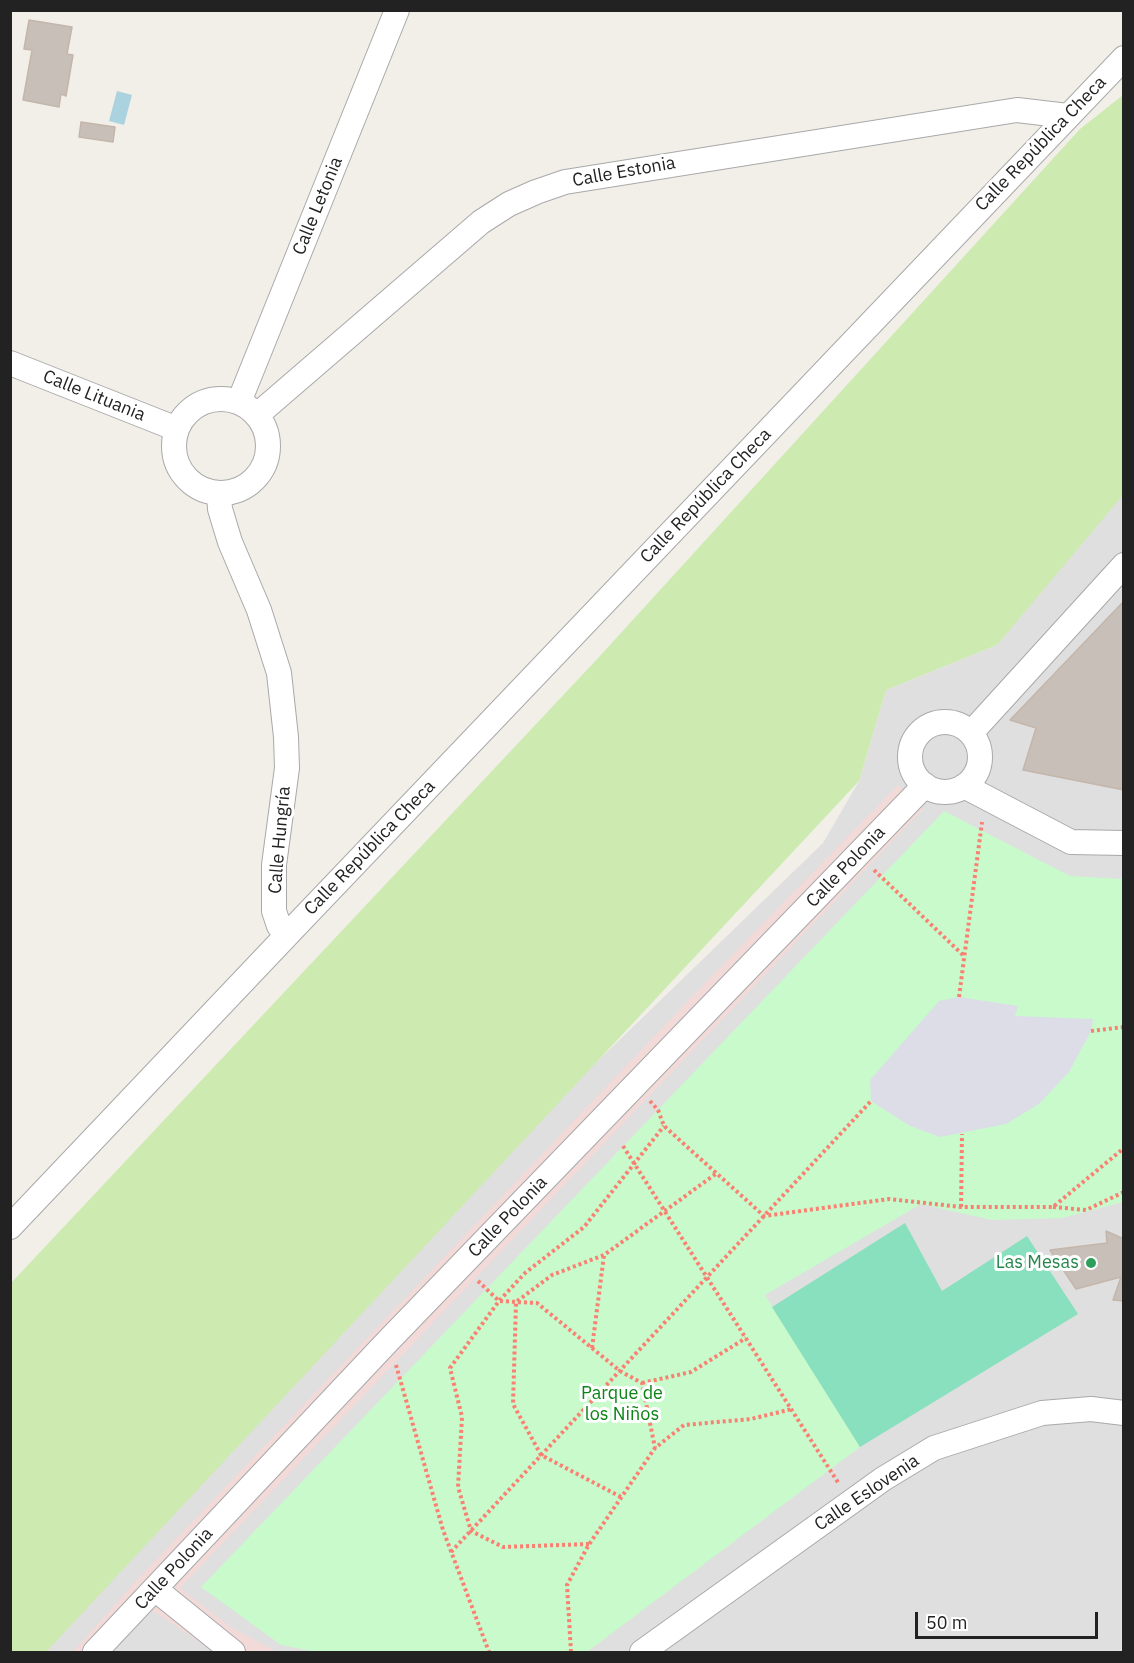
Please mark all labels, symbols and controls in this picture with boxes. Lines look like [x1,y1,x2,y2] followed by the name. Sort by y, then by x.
[971,72,1111,216] street label: Calle República Checa
[571,152,677,192] street label: Calle Estonia
[289,154,347,258] street label: Calle Letonia
[40,366,148,426] street label: Calle Lituania
[636,424,776,568] street label: Calle República Checa
[300,776,440,920] street label: Calle República Checa
[265,785,295,895] street label: Calle Hungría
[802,822,890,912] street label: Calle Polonia
[464,1172,552,1262] street label: Calle Polonia
[996,1252,1079,1274] place label: Las Mesas
[1084,1256,1098,1270] marker: Las Mesas
[581,1383,663,1426] park label: Parque de los Niños
[811,1450,923,1536] street label: Calle Eslovenia
[130,1523,218,1615] street label: Calle Polonia
[918,1600,1101,1638] scale bar
[926,1611,968,1634] text: 50 m

